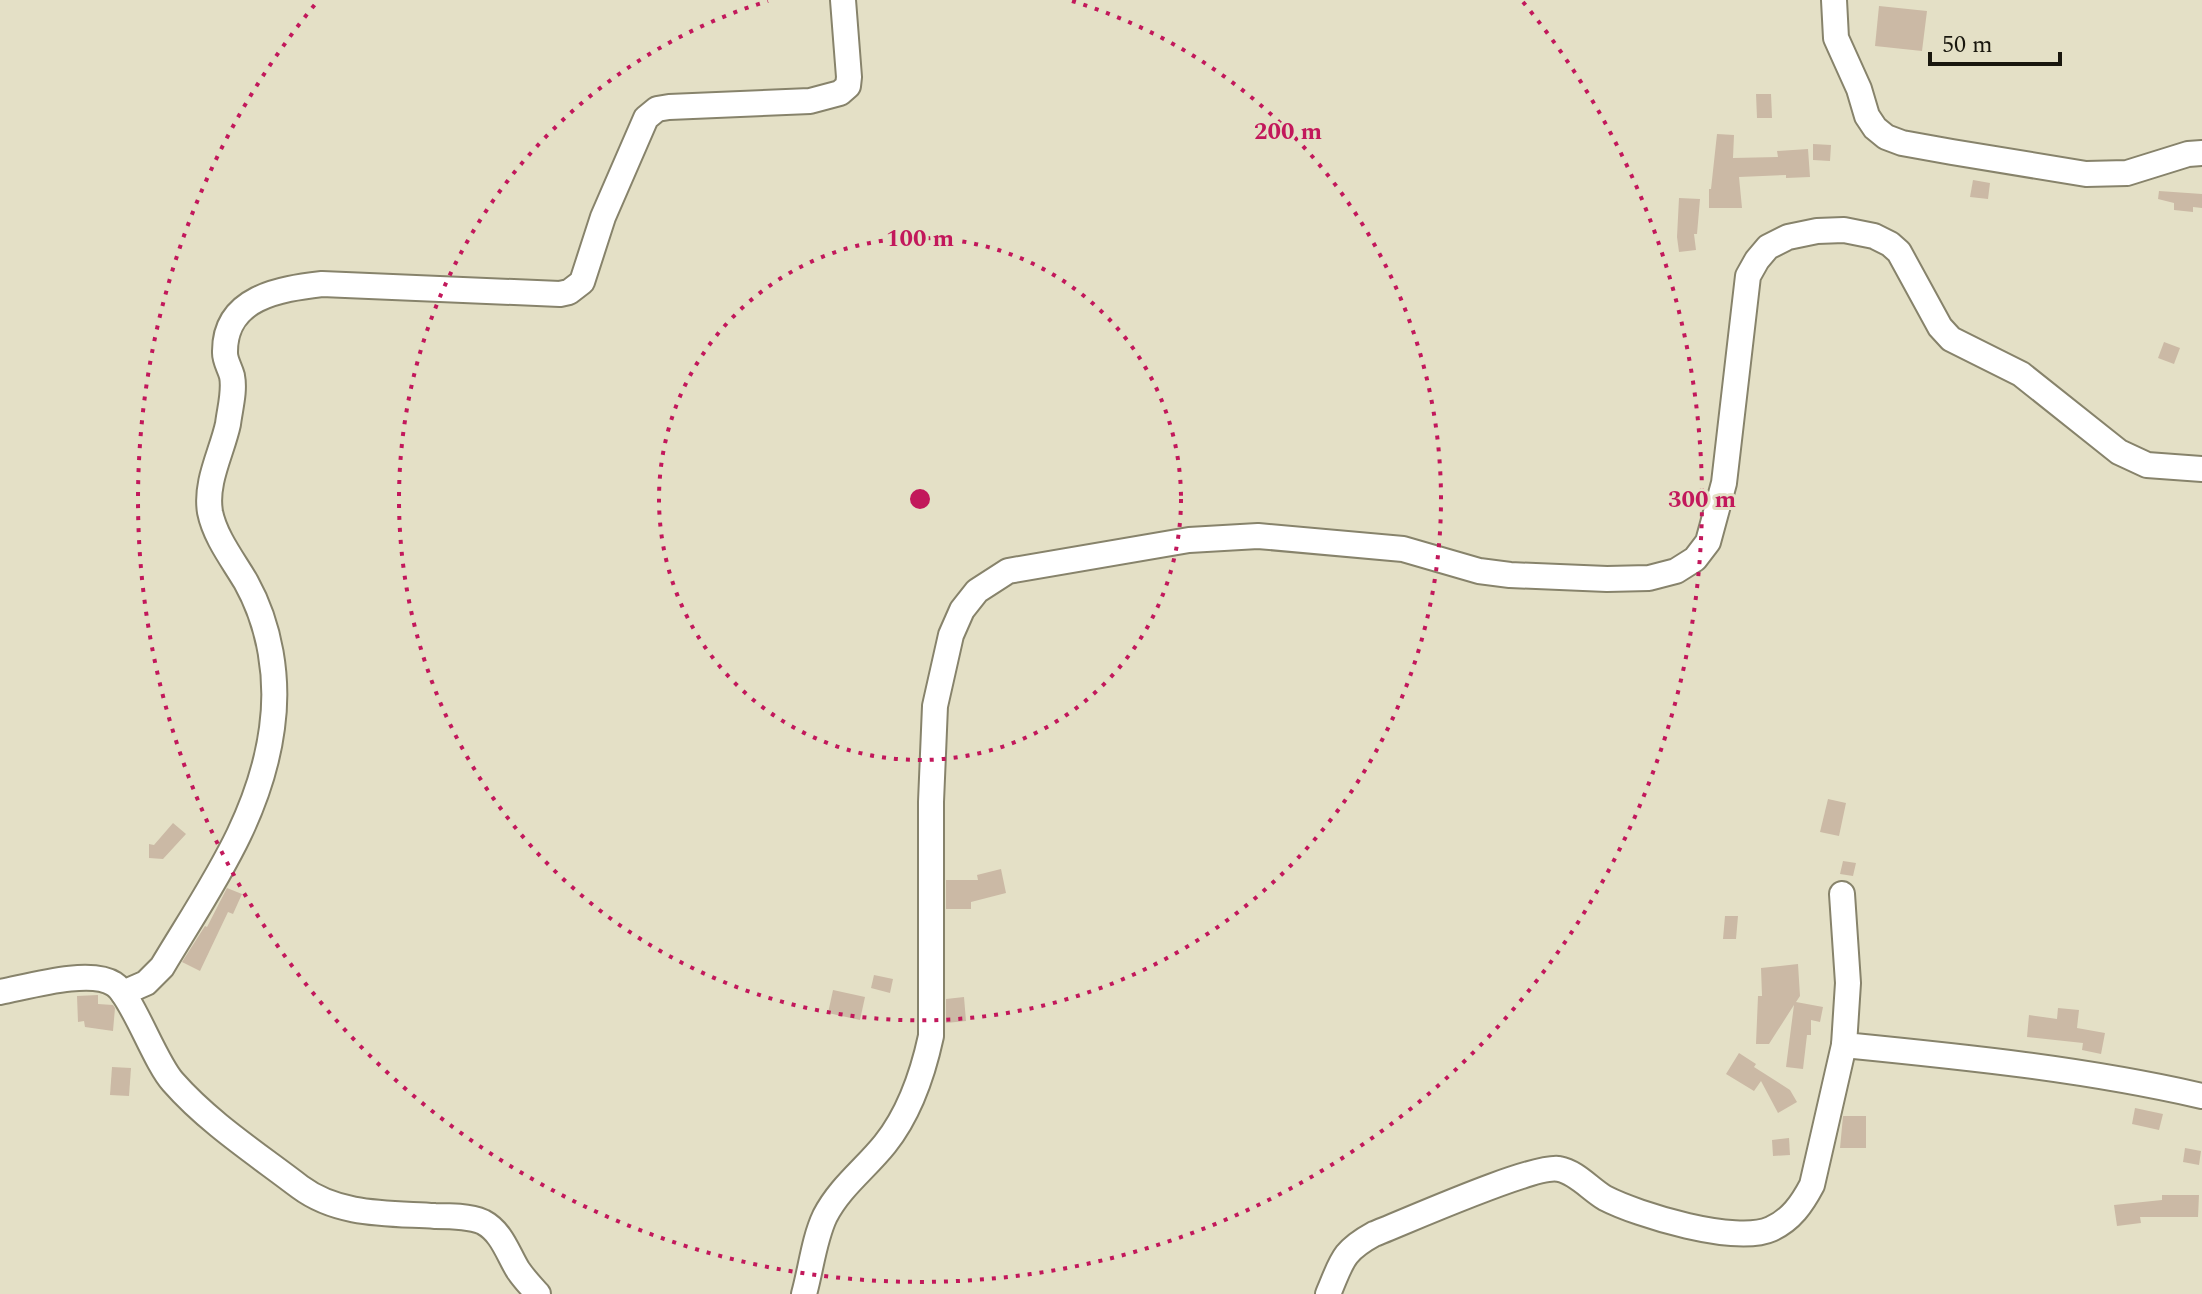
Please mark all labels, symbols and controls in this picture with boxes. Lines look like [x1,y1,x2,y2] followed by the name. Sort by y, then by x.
[1930,16,2060,66] scale bar
[1942,27,1993,63] text: 50 m
[1254,114,1322,150] text: 200 m
[886,221,954,257] text: 100 m
[1668,482,1736,518] text: 300 m
[906,485,934,513] centre of rings

